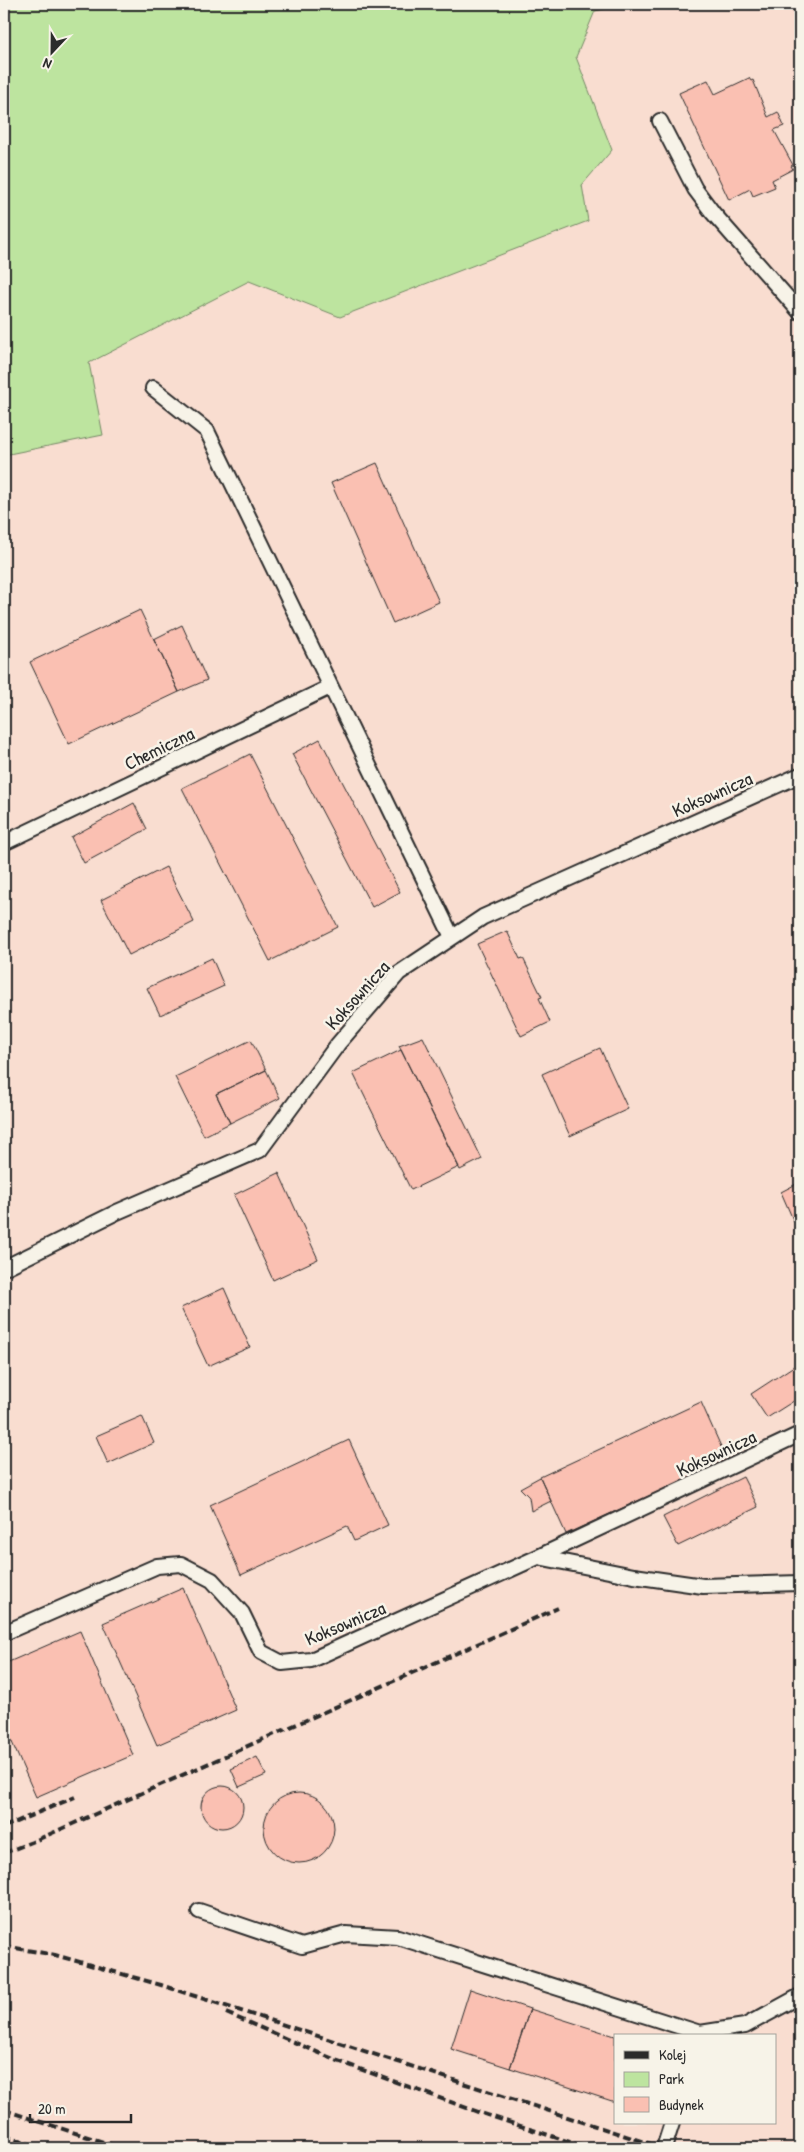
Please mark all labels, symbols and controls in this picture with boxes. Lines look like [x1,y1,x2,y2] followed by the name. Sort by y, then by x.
[28,28,78,78] north arrow
[39,54,54,75] text: N
[120,720,199,776] street label: Chemiczna
[668,765,757,823] street label: Koksownicza
[319,954,395,1035] street label: Koksownicza
[672,1423,761,1483] street label: Koksownicza
[301,1594,390,1652] street label: Koksownicza
[614,2034,776,2124] legend
[659,2044,686,2065] text: Kolej
[659,2068,684,2089] text: Park
[30,2092,131,2124] scale bar
[659,2094,704,2115] text: Budynek
[38,2098,65,2119] text: 20 m

